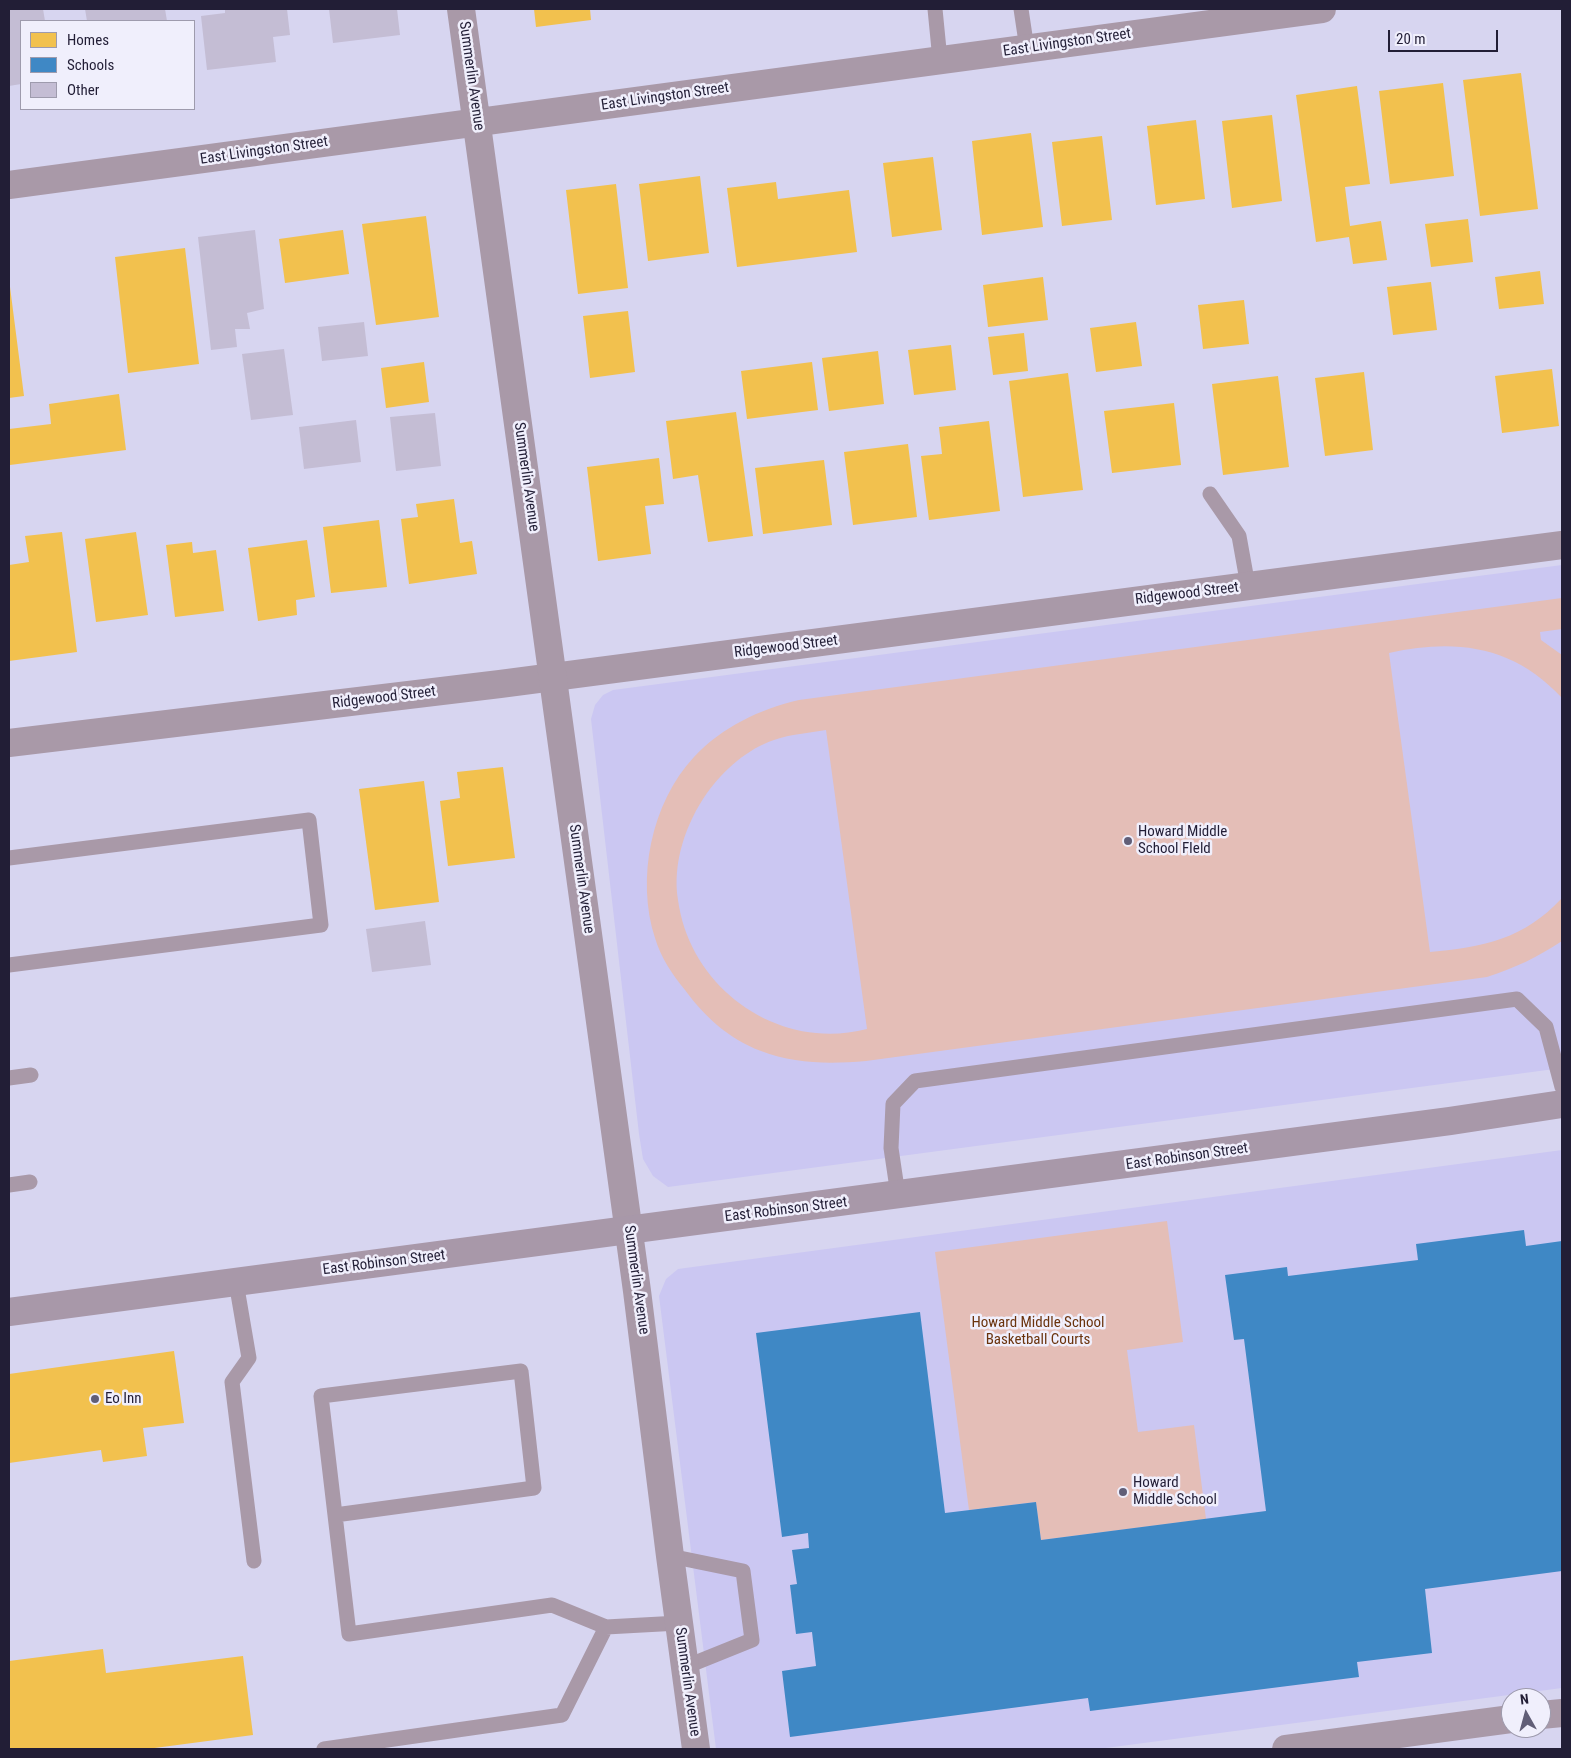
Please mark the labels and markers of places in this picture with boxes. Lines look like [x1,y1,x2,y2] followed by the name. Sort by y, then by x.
[1138,823,1227,858] place label: Howard Middle School FIeld
[1122,835,1134,847] marker: Howard Middle School FIeld
[105,1390,142,1408] place label: Eo Inn
[89,1393,101,1405] marker: Eo Inn
[1133,1474,1217,1509] place label: Howard Middle School
[1117,1486,1129,1498] marker: Howard Middle School

